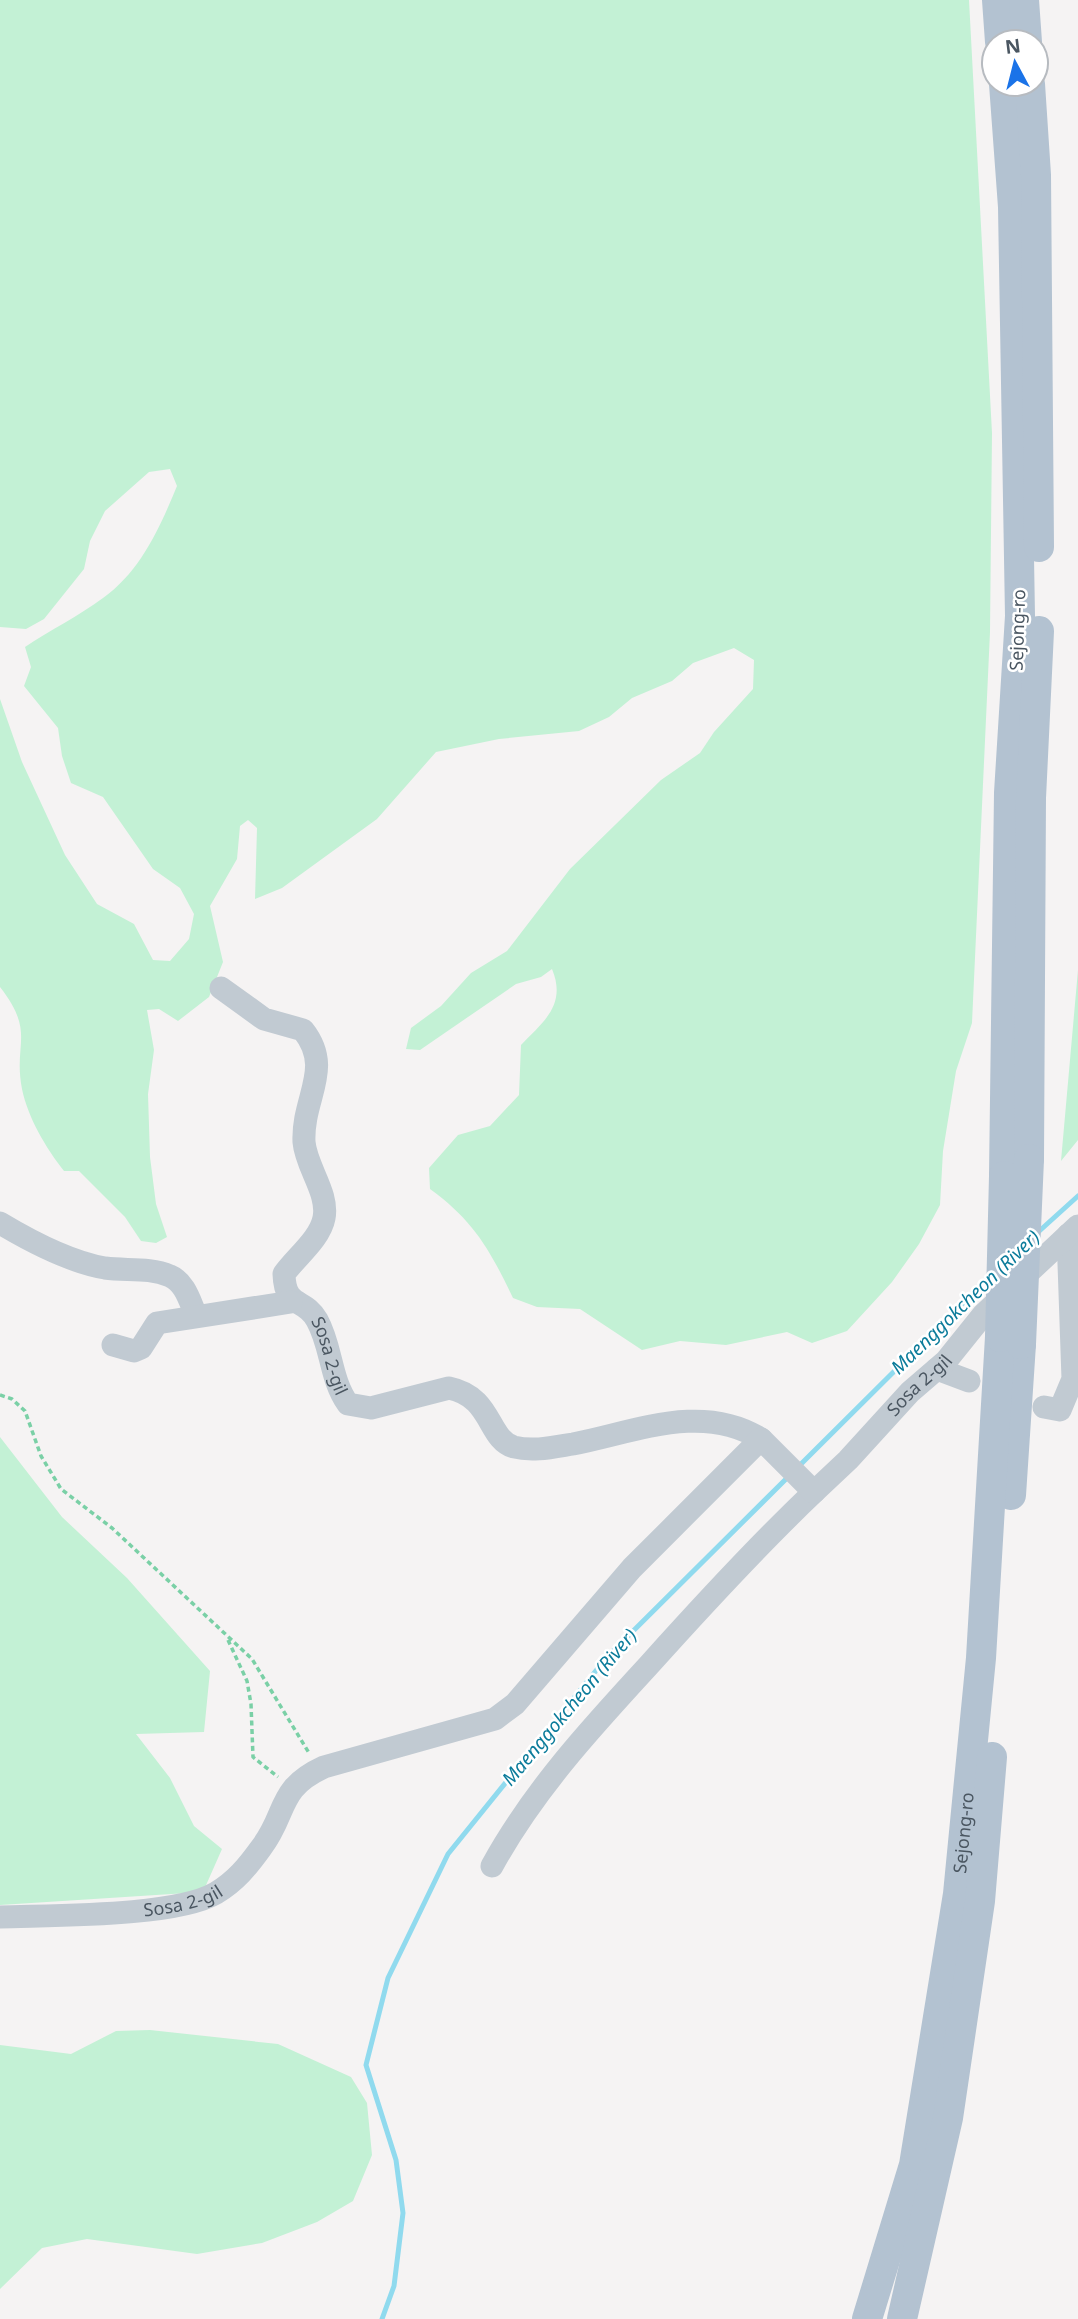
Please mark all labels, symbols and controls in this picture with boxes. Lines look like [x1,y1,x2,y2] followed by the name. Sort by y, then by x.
[980,28,1050,98] north arrow
[1004,32,1022,60] text: N
[1004,589,1030,671] street label: Sejong-ro
[885,1224,1045,1380] water label: Maenggokcheon (River)
[306,1312,354,1399] street label: Sosa 2-gil
[881,1350,957,1421] street label: Sosa 2-gil
[496,1623,642,1791] water label: Maenggokcheon (River)
[947,1791,979,1875] street label: Sejong-ro
[142,1879,227,1922] street label: Sosa 2-gil

